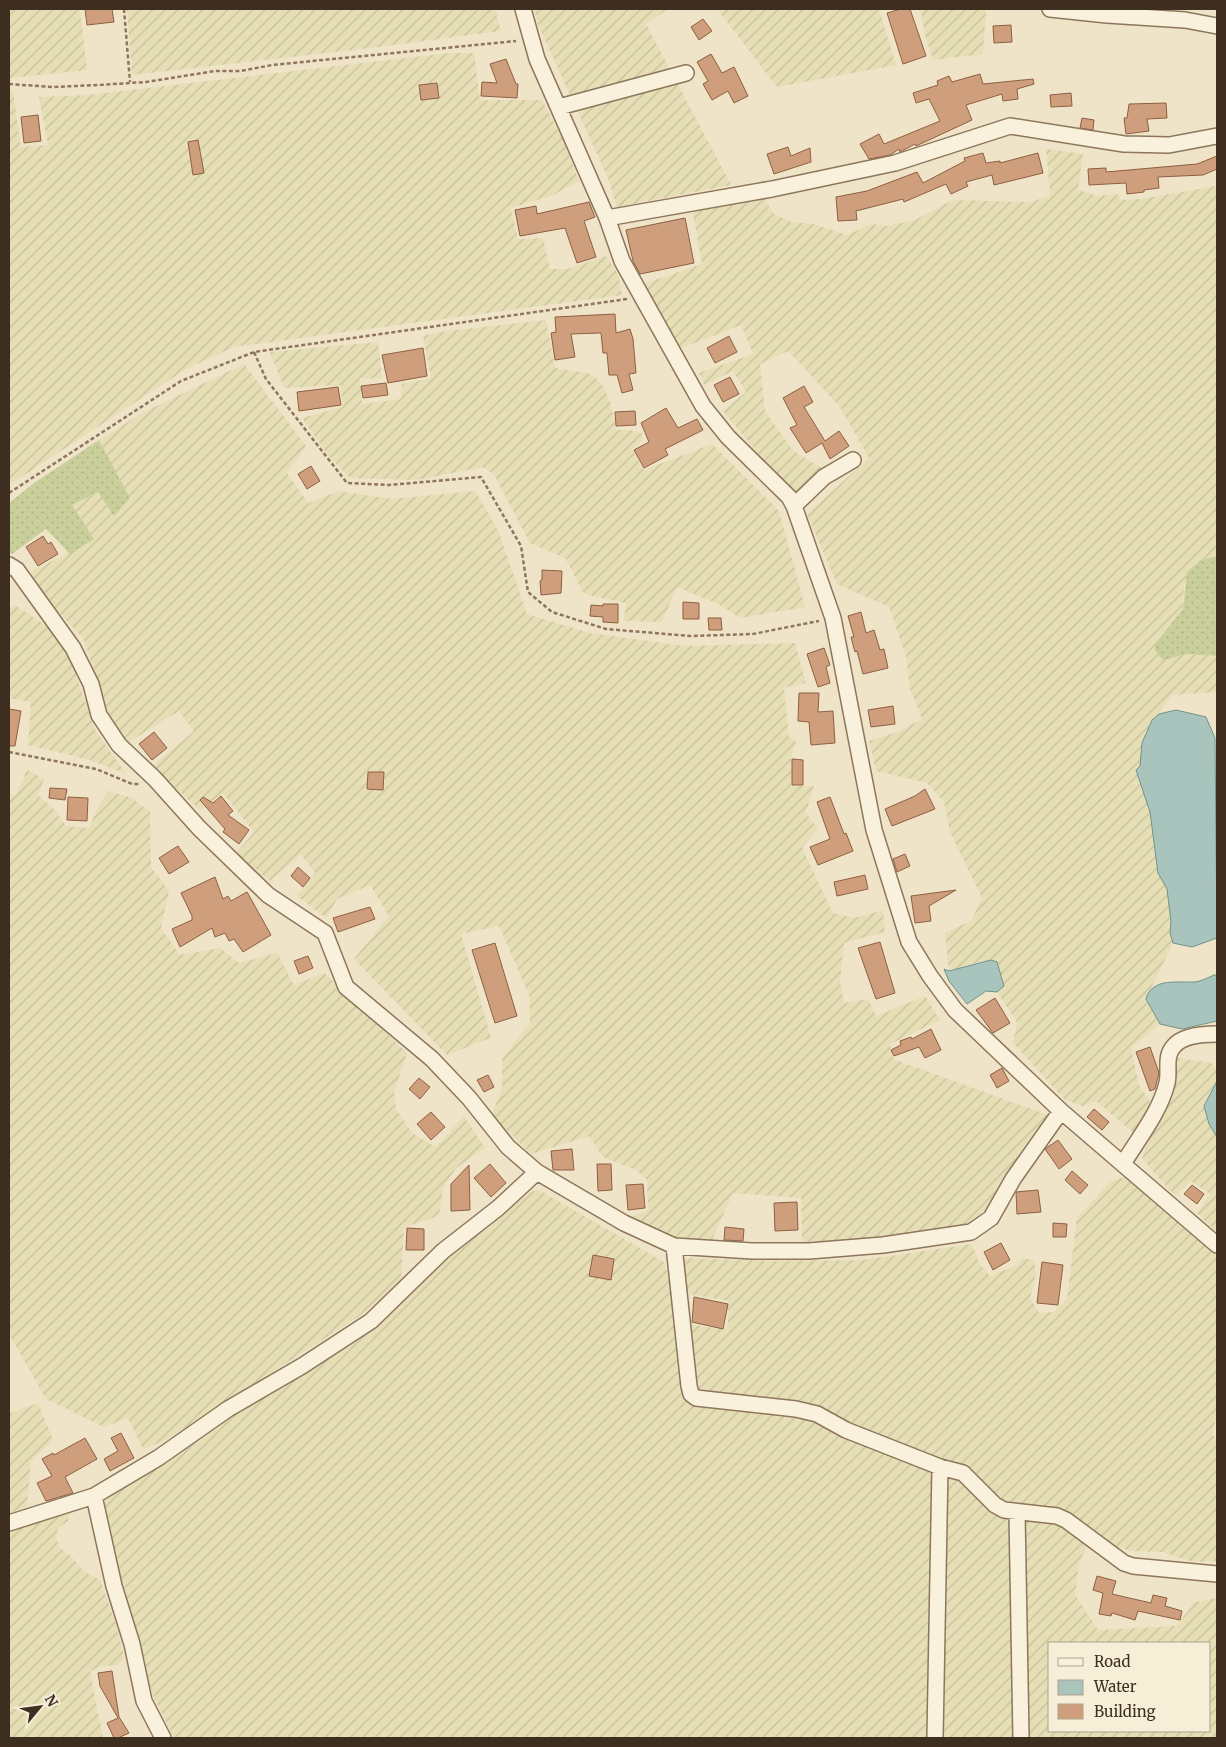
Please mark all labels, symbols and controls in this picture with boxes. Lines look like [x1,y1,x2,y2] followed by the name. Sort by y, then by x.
[1048,1642,1211,1732] legend
[1094,1652,1130,1671] text: Road
[1093,1677,1137,1696] text: Water
[15,1682,65,1732] north arrow
[41,1691,62,1710] text: N
[1094,1702,1156,1721] text: Building

